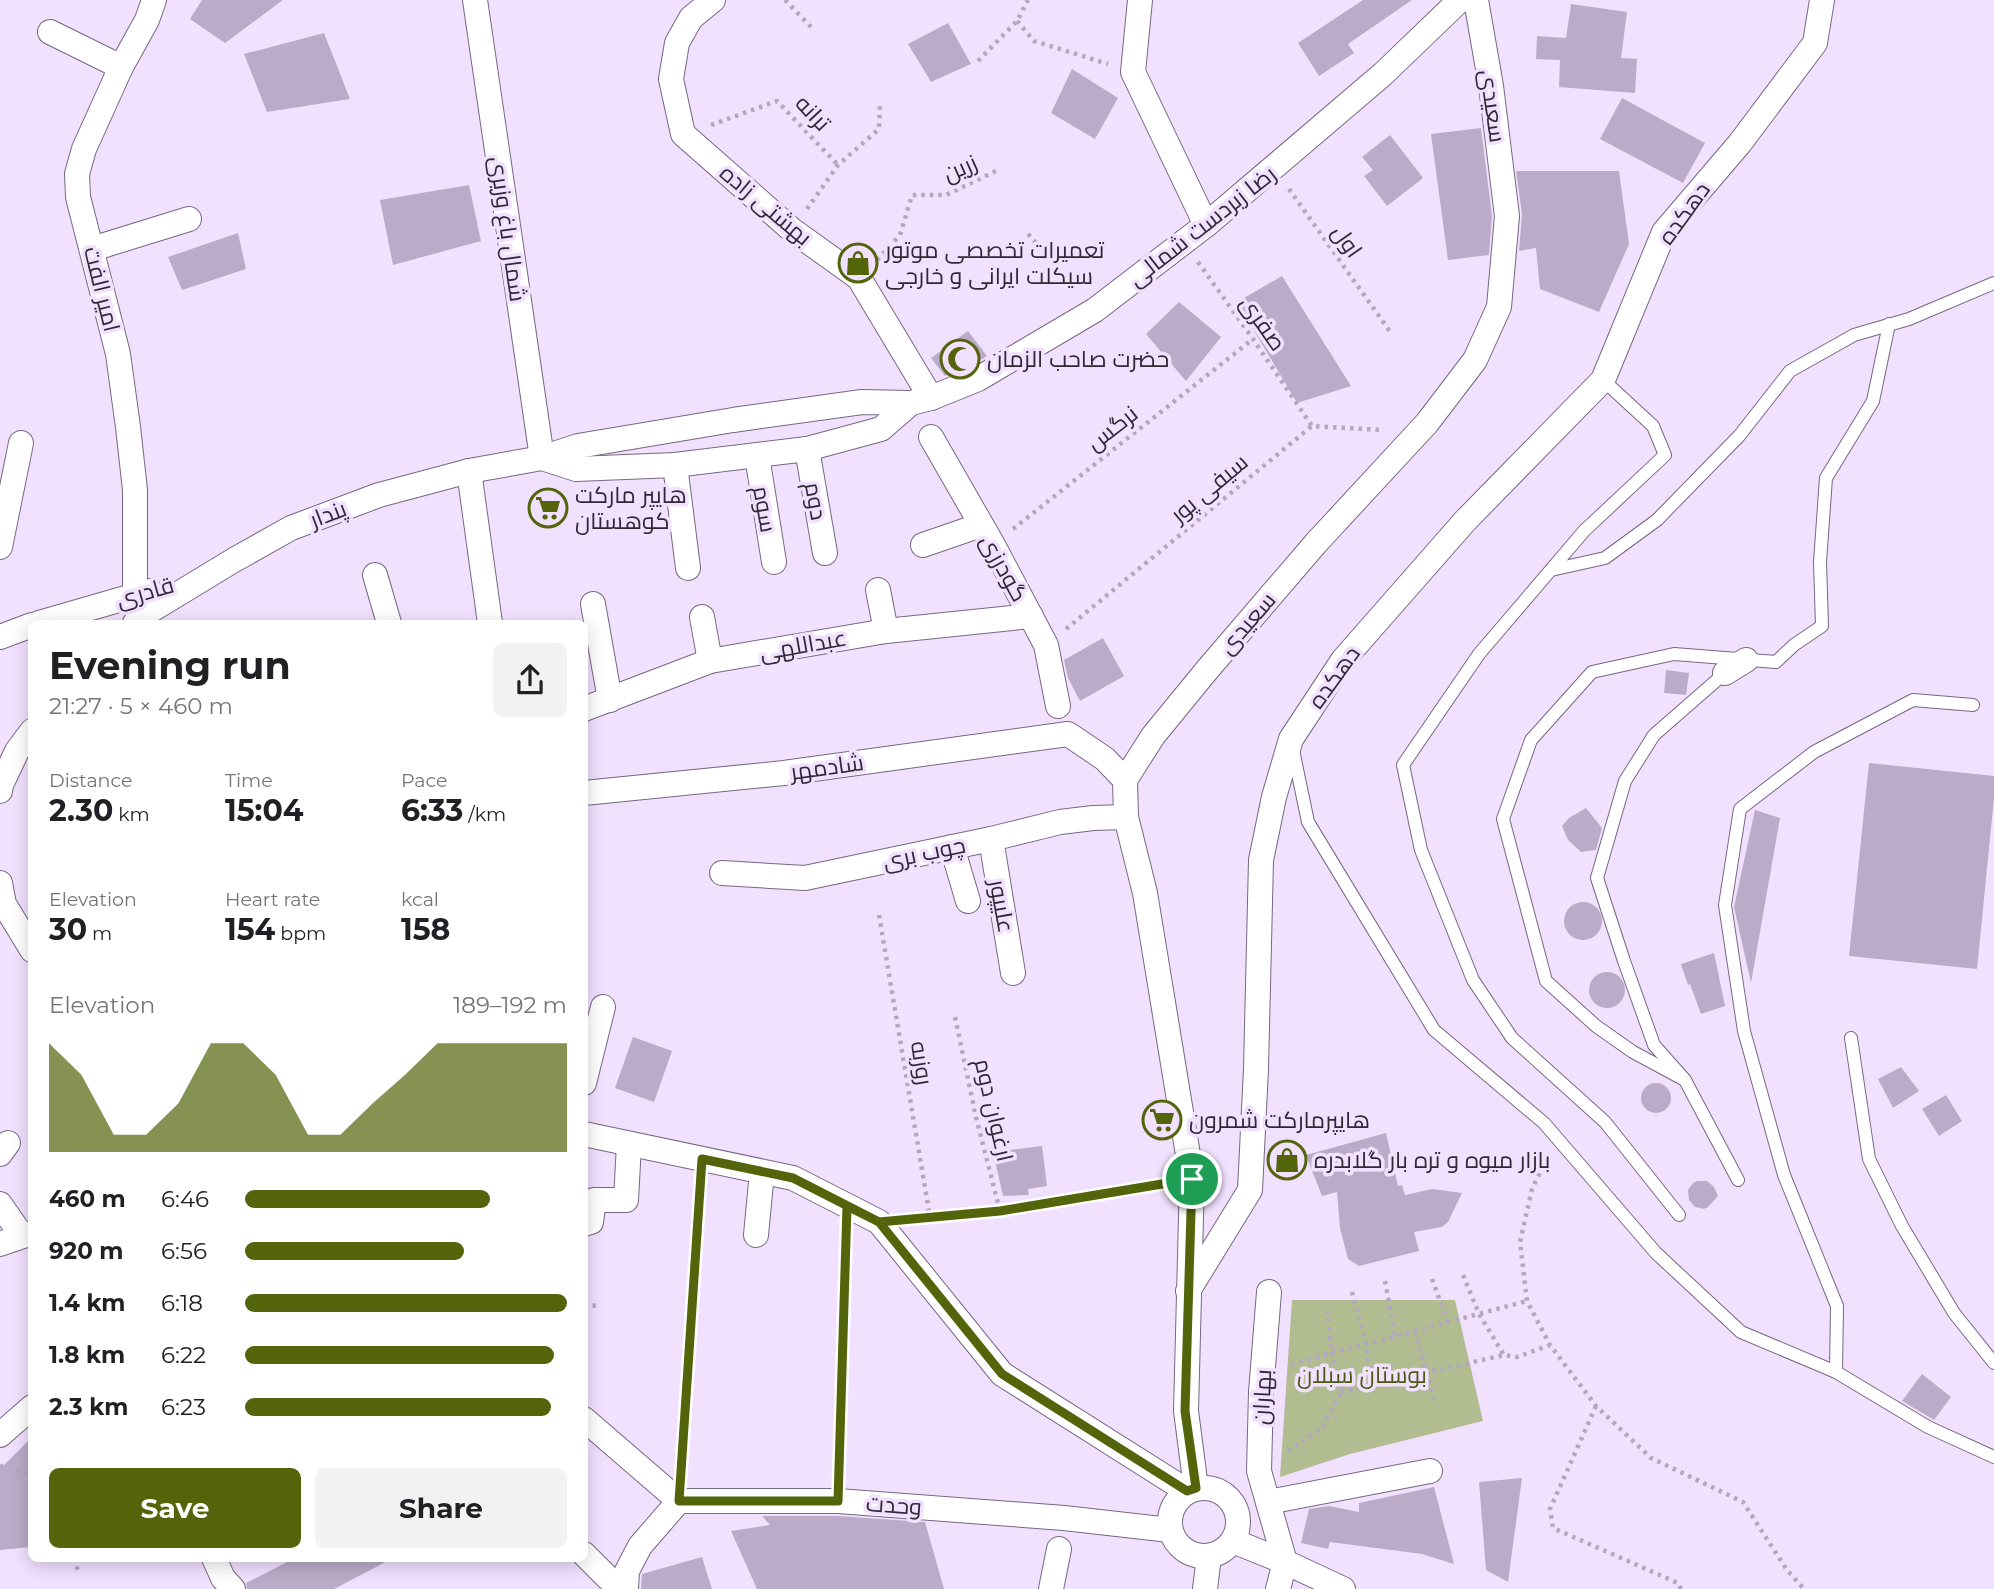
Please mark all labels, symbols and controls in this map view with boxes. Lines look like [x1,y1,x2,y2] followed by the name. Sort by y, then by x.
[1474,68,1512,144] street label: سعیدی
[790,89,836,137] street label: ترانه
[939,148,981,188] street label: زرین
[482,154,532,304] street label: شمال باغ وزیری
[714,159,818,251] street label: بهشتی زاده
[1123,160,1281,292] street label: رضا زبردست شمالی
[1652,176,1716,250] street label: دهکده
[1326,219,1368,263] street label: اول
[883,236,1105,290] place label: تعمیرات تخصصی موتور سیکلت ایرانی و خارجی
[837,242,879,284] shop icon: تعمیرات تخصصی موتور سیکلت ایرانی و خارجی
[78,244,126,334] street label: امیر الفت
[1234,290,1292,356] street label: صفری
[939,338,981,380] mosque icon: حضرت صاحب الزمان
[987,345,1169,373] place label: حضرت صاحب الزمان
[1081,399,1143,457] street label: نرگس
[1163,448,1254,530] street label: سیفی پور
[797,480,833,523] street label: دوم
[575,481,687,535] place label: هایپر مارکت کوهستان
[745,484,783,535] street label: سوم
[527,487,569,529] supermarket icon: هایپر مارکت کوهستان
[304,494,351,535] street label: پندار
[974,529,1034,607] street label: گودرزی
[113,570,177,614] street label: قادری
[1212,586,1282,660] street label: سعیدی
[757,624,849,666] street label: عبداللهی
[1302,640,1366,714] street label: دهکده
[49,642,291,689] text: Evening run
[493,643,567,717] button: share
[49,692,233,720] text: 21:27 · 5 × 460 m
[787,748,865,786] street label: شادمهر
[49,769,132,792] text: Distance
[225,769,273,792] text: Time
[401,769,448,792] text: Pace
[49,792,113,829] text: 2.30
[225,792,304,829] text: 15:04
[401,792,463,829] text: 6:33
[113,803,150,826] text: km
[463,803,506,826] text: /km
[880,831,968,876] street label: چوب بری
[983,875,1020,935] street label: علیپور
[49,888,137,911] text: Elevation
[225,888,320,911] text: Heart rate
[401,888,439,911] text: kcal
[49,911,87,948] text: 30
[225,911,275,948] text: 154
[401,911,450,948] text: 158
[87,922,112,945] text: m
[275,922,326,945] text: bpm
[49,991,155,1019] text: Elevation
[453,991,567,1019] text: 189–192 m
[905,1039,939,1087] street label: روزبه
[967,1056,1019,1165] street label: ارغوان دوم
[1141,1099,1183,1141] supermarket icon: هایپرمارکت شمرون
[1189,1106,1370,1135] place label: هایپرمارکت شمرون
[1266,1139,1308,1181] shop icon: بازار میوه و تره بار گلابدره
[1314,1146,1550,1174] place label: بازار میوه و تره بار گلابدره
[1162,1149,1222,1209] pin
[1173,1160,1211,1198] icon: arrive
[49,1185,126,1213] text: 460 m
[161,1185,209,1213] text: 6:46
[49,1237,123,1265] text: 920 m
[161,1237,207,1265] text: 6:56
[49,1289,126,1317] text: 1.4 km
[161,1289,203,1317] text: 6:18
[49,1341,125,1369] text: 1.8 km
[161,1341,206,1369] text: 6:22
[1297,1361,1427,1389] park label: بوستان سبلان
[1247,1368,1277,1426] street label: بهاران
[49,1393,128,1421] text: 2.3 km
[161,1393,206,1421] text: 6:23
[49,1468,301,1548] button: Save
[315,1468,567,1548] button: Share
[865,1489,923,1521] street label: وحدت

